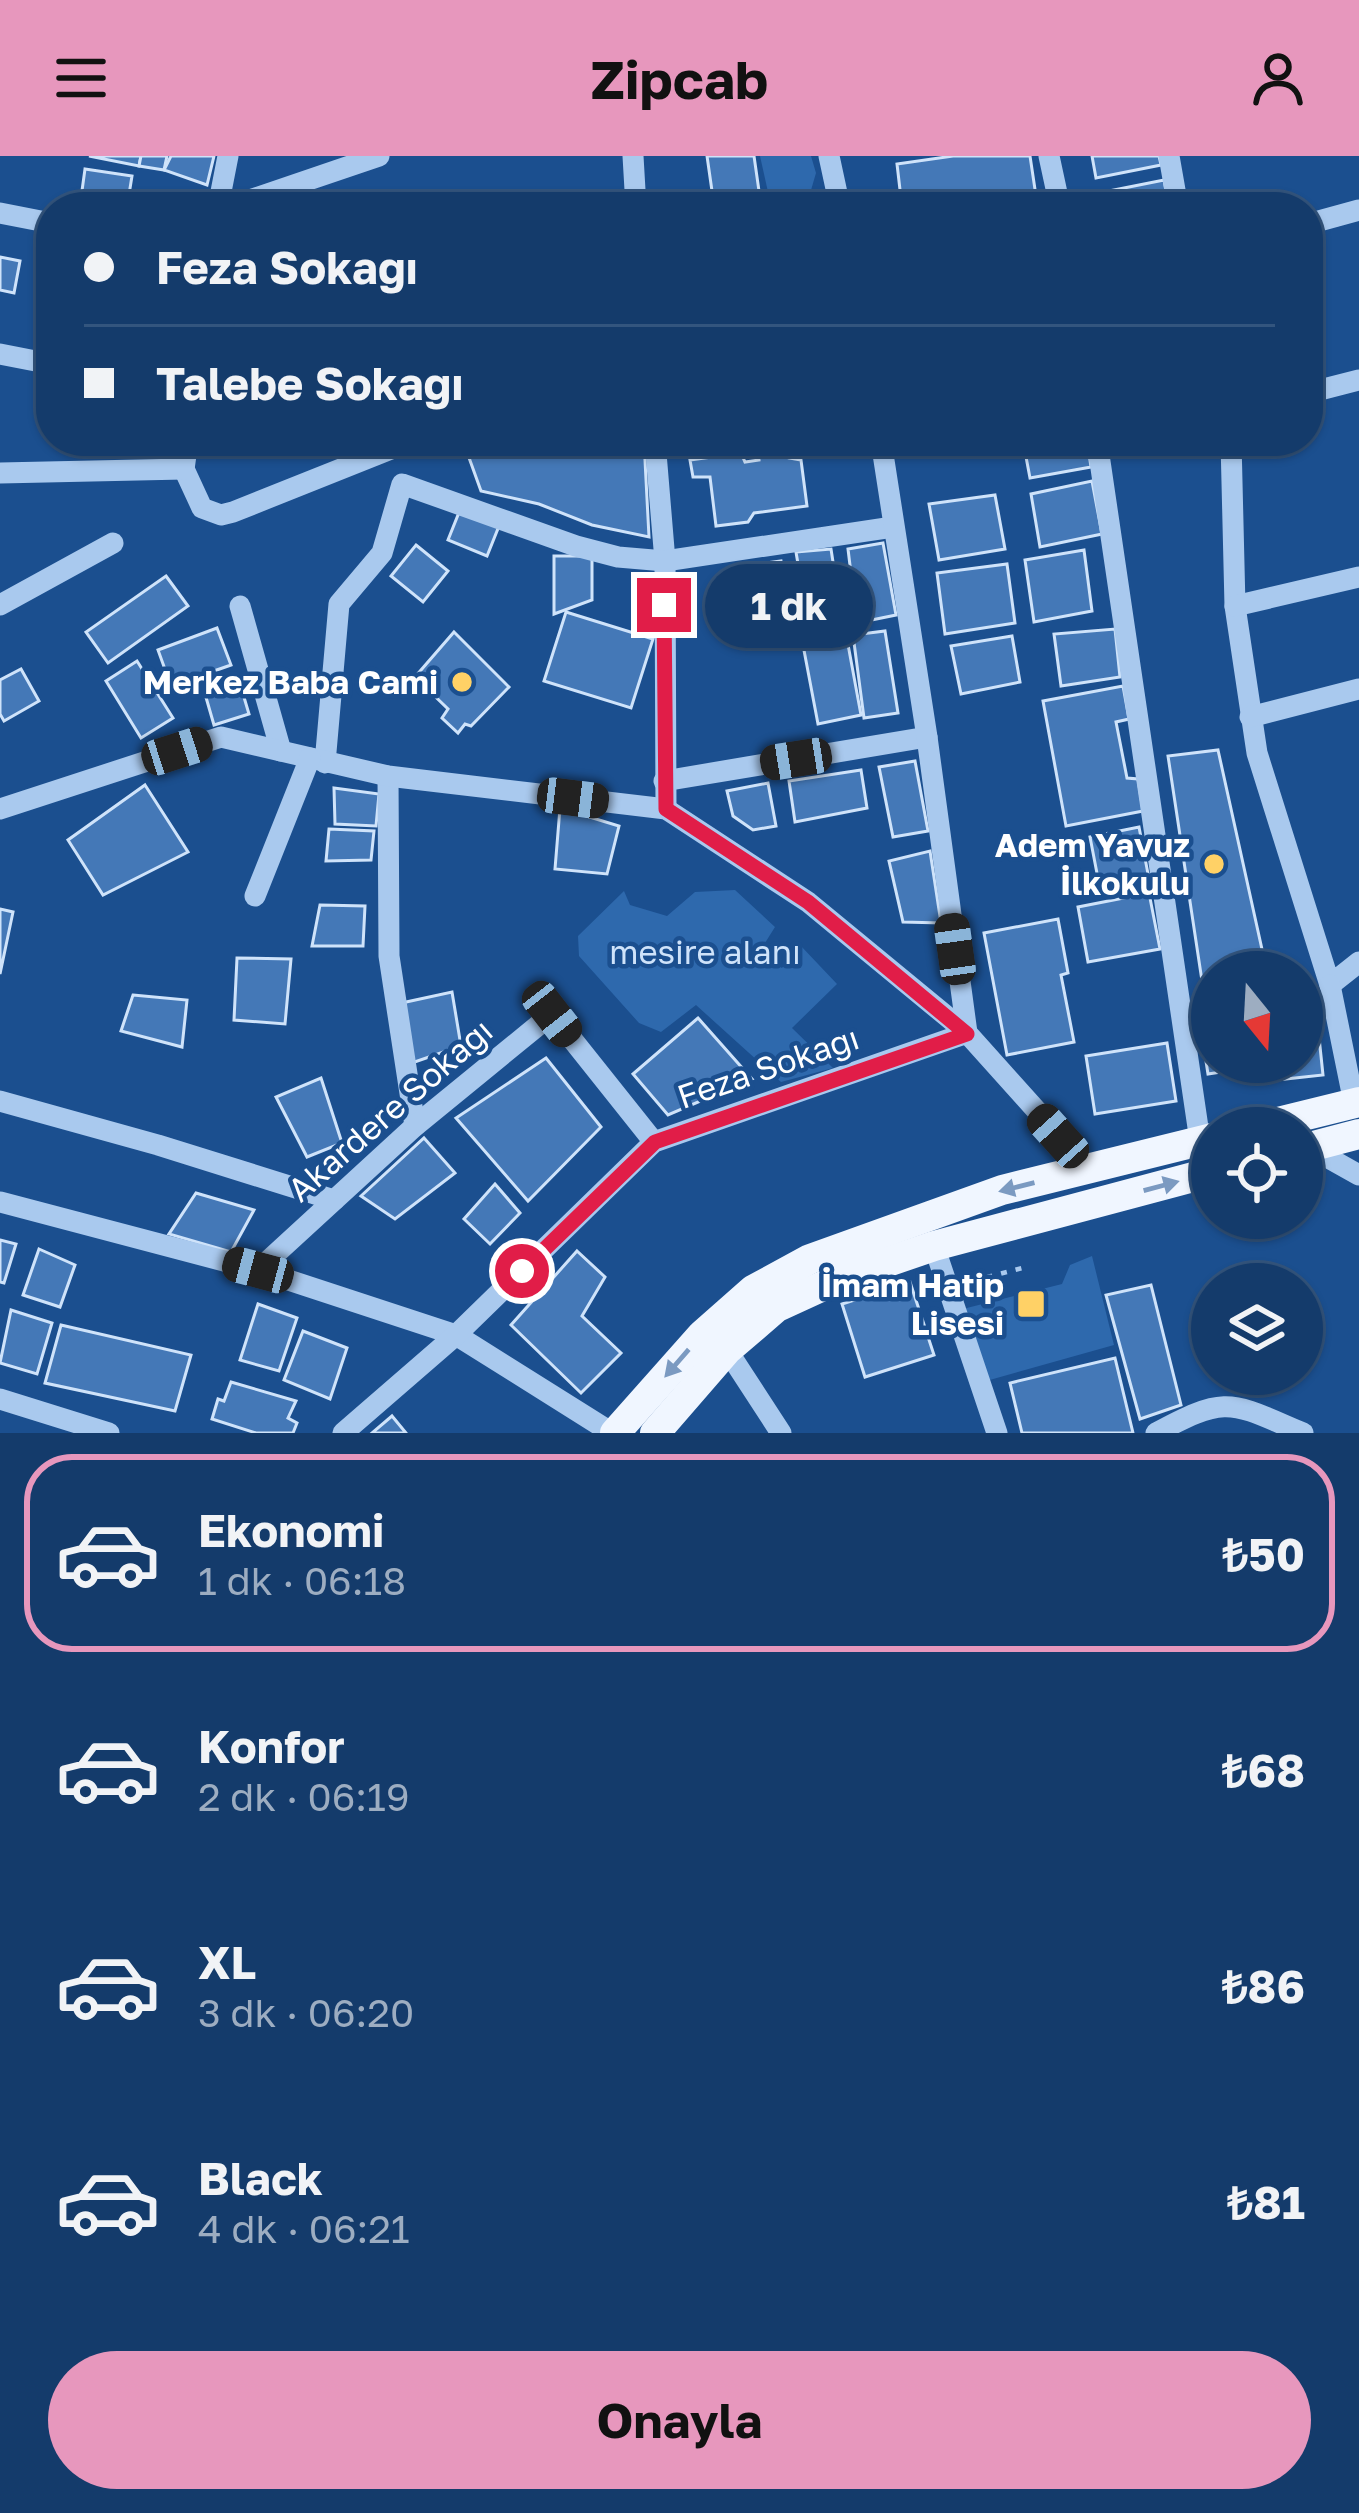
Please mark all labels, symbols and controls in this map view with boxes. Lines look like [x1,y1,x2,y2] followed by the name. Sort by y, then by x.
[48,45,114,111] icon: menu
[1245,45,1311,111] icon: person
[591,46,768,111] text: Zipcab
[156,240,418,294] text: Feza Sokağı
[156,356,464,410] text: Talebe Sokağı
[706,563,874,647] callout: 1 dk
[637,578,691,632] route end
[751,582,827,629] text: 1 dk
[143,662,438,701] place label: Merkez Baba Cami
[449,669,475,695] marker: Merkez Baba Cami
[137,723,217,779] car
[758,736,834,782] car
[535,776,611,820] car
[995,825,1190,902] place label: Adem Yavuz İlkokulu
[1201,851,1227,877] marker: Adem Yavuz İlkokulu
[932,911,978,987] car
[609,932,801,971] park label: mesire alanı
[1191,951,1323,1083] north arrow
[1191,951,1323,1395] map controls
[516,975,588,1053] car
[280,1010,500,1209] street label: Akardere Sokağı
[672,1017,864,1116] street label: Feza Sokağı
[1021,1097,1095,1175] car
[1191,1107,1323,1239] button: locate
[1142,1176,1179,1195] one-way arrow
[998,1178,1035,1197] one-way arrow
[219,1243,297,1297] car
[495,1244,549,1298] route start
[1191,1263,1323,1395] button: layers
[821,1265,1004,1342] place label: İmam Hatip Lisesi
[1015,1288,1047,1320] marker: İmam Hatip Lisesi
[664,1348,691,1378] one-way arrow
[54,1499,162,1607] icon: car
[198,1503,384,1557] text: Ekonomi
[1223,1527,1305,1581] text: ₺50
[198,1557,406,1604] text: 1 dk · 06:18
[54,1715,162,1823] icon: car
[198,1719,345,1773] text: Konfor
[1222,1743,1305,1797] text: ₺68
[198,1773,410,1820] text: 2 dk · 06:19
[54,1931,162,2039] icon: car
[198,1935,256,1989] text: XL
[1222,1959,1305,2013] text: ₺86
[198,1989,414,2036] text: 3 dk · 06:20
[54,2147,162,2255] icon: car
[198,2151,323,2205] text: Black
[1227,2175,1305,2229] text: ₺81
[198,2205,410,2252] text: 4 dk · 06:21
[48,2351,1311,2489] button: Onayla

